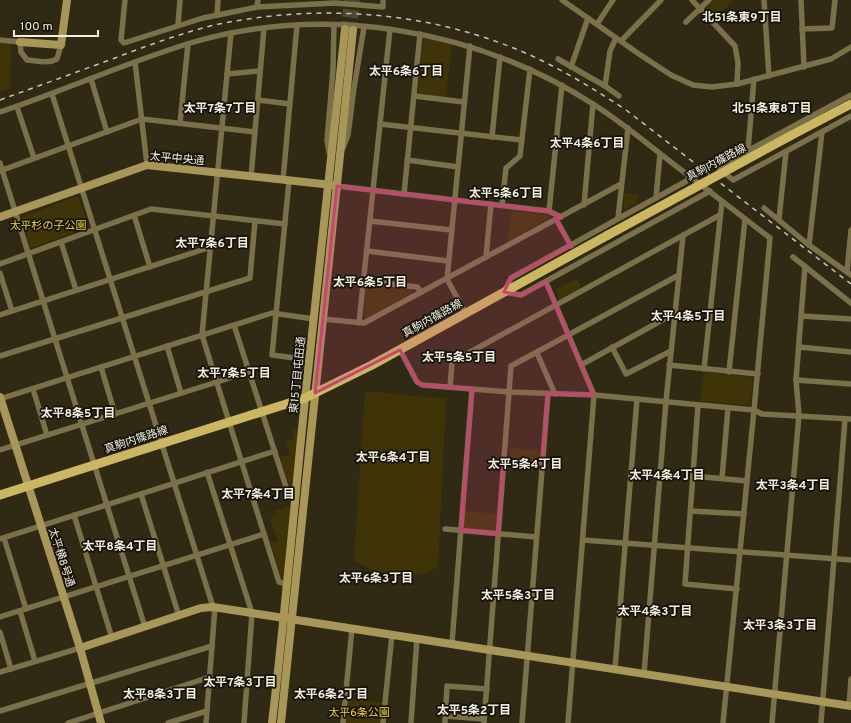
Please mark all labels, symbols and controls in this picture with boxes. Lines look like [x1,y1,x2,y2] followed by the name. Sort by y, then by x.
[702,10,782,26] district label: 北51条東9丁目
[14,12,98,38] scale bar
[20,19,53,35] text: 100 m
[369,64,443,80] district label: 太平6条6丁目
[184,101,256,117] district label: 太平7条7丁目
[732,101,812,117] district label: 北51条東8丁目
[549,136,625,152] district label: 太平4条6丁目
[684,141,749,185] street label: 真駒内篠路線
[149,150,205,168] street label: 太平中央通
[469,186,543,202] district label: 太平5条6丁目
[10,219,87,233] park label: 太平杉の子公園
[175,236,249,252] district label: 太平7条6丁目
[333,275,407,291] district label: 太平6条5丁目
[400,297,465,341] street label: 真駒内篠路線
[650,309,726,325] district label: 太平4条5丁目
[287,336,309,414] street label: 東15丁目屯田通
[422,350,496,366] district label: 太平5条5丁目
[197,366,271,382] district label: 太平7条5丁目
[41,406,115,422] district label: 太平8条5丁目
[103,423,170,457] street label: 真駒内篠路線
[355,450,431,466] district label: 太平6条4丁目
[487,457,563,473] district label: 太平5条4丁目
[629,468,705,484] district label: 太平4条4丁目
[756,478,830,494] district label: 太平3条4丁目
[221,487,295,503] district label: 太平7条4丁目
[45,526,77,589] street label: 太平横8号通
[82,539,158,555] district label: 太平8条4丁目
[339,571,413,587] district label: 太平6条3丁目
[481,588,555,604] district label: 太平5条3丁目
[618,604,692,620] district label: 太平4条3丁目
[743,618,817,634] district label: 太平3条3丁目
[203,675,277,691] district label: 太平7条3丁目
[123,687,197,703] district label: 太平8条3丁目
[294,687,368,703] district label: 太平6条2丁目
[437,703,511,719] district label: 太平5条2丁目
[328,706,390,720] park label: 太平6条公園

